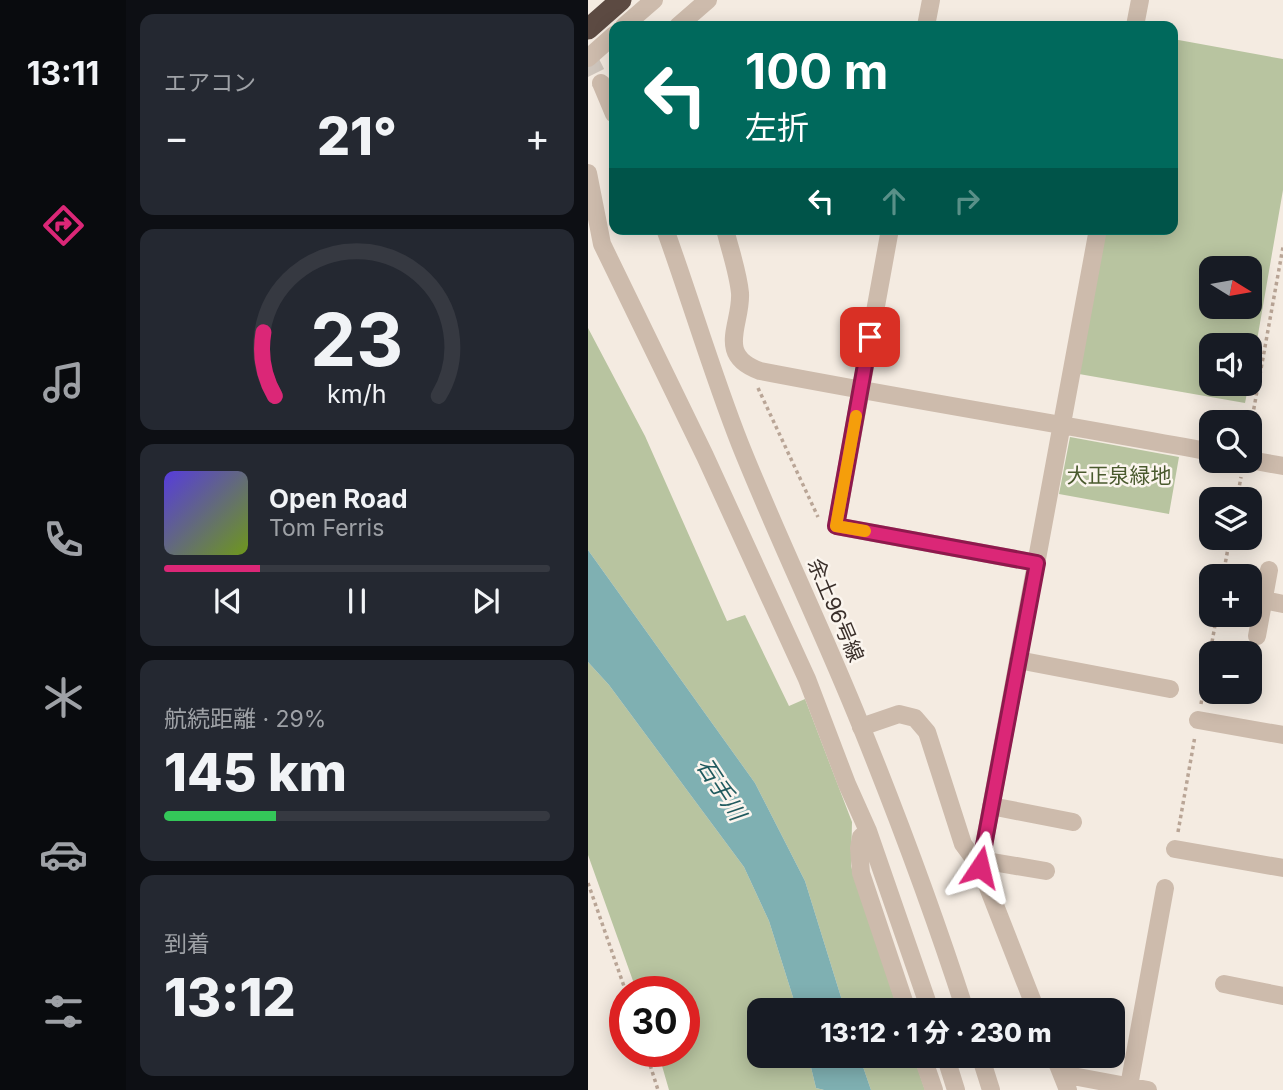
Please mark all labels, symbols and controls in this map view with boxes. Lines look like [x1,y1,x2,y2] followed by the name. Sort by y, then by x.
[745,42,889,101] text: 100 m
[630,49,721,140] icon: left
[27,54,99,93] text: 13:11
[164,69,256,97] text: エアコン
[317,105,397,168] text: 21°
[745,108,809,147] text: 左折
[164,114,189,160] text: −
[525,114,550,160] text: +
[802,182,840,220] icon: left
[875,182,913,220] icon: ahead
[948,182,986,220] icon: right
[39,201,88,250] icon: directions
[1199,256,1262,318] north arrow
[1199,256,1262,704] map controls
[311,295,403,384] text: 23
[840,307,900,367] pin
[851,318,889,356] icon: arrive
[1199,333,1262,396] button: sound
[39,358,88,407] icon: music
[327,379,387,409] text: km/h
[1199,410,1262,473] button: search
[1067,463,1172,488] park label: 大正泉緑地
[269,483,408,514] text: Open Road
[1199,487,1262,550] button: layers
[269,514,384,542] text: Tom Ferris
[39,515,88,564] icon: phone
[803,554,869,666] street label: 余土96号線
[1199,564,1262,627] button: +
[209,582,247,620] icon: previous
[338,582,376,620] icon: pause
[467,582,505,620] icon: next
[1199,641,1262,704] button: −
[39,673,88,722] icon: climate
[164,705,326,733] text: 航続距離 · 29%
[164,741,347,804] text: 145 km
[690,752,753,828] water label: 石手川
[39,830,88,879] icon: car
[943,830,1017,904] position arrow
[164,930,210,958] text: 到着
[164,966,296,1029] text: 13:12
[609,976,700,1067] speed limit sign: 30
[39,987,88,1036] icon: filters
[820,1017,1052,1048] text: 13:12 · 1 分 · 230 m

